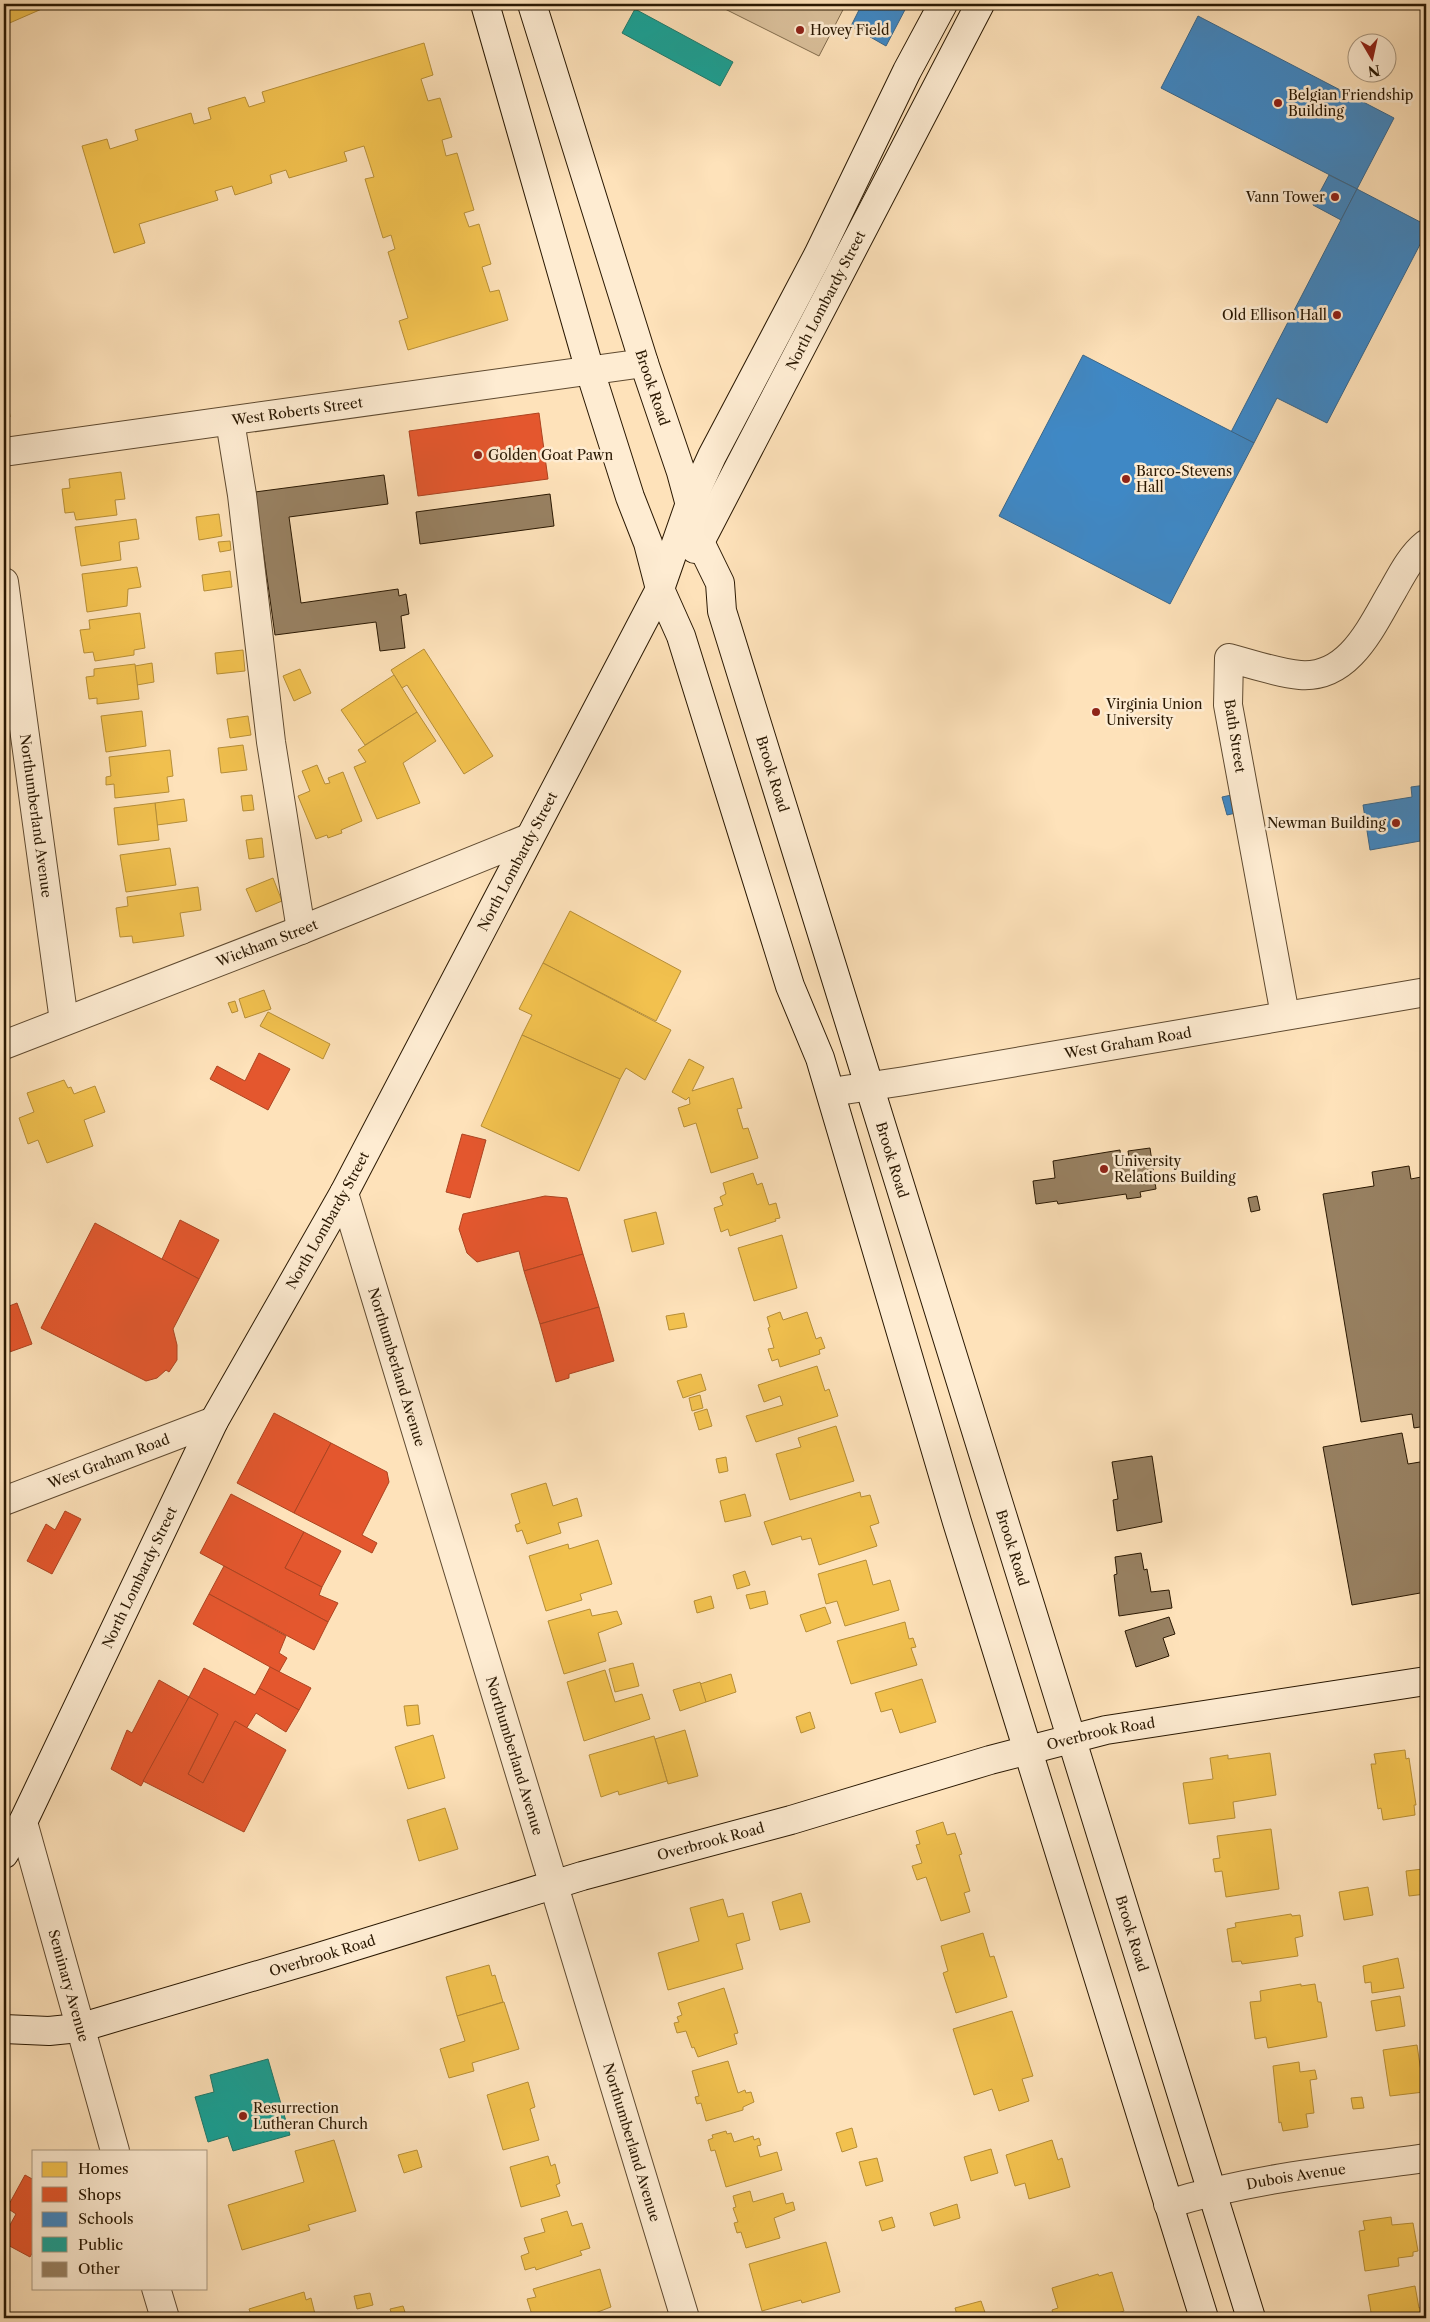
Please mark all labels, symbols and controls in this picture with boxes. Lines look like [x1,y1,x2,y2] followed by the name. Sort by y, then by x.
[810,21,890,39] place label: Hovey Field
[794,24,806,36] marker: Hovey Field
[1348,32,1398,82] north arrow
[1367,61,1381,81] text: N
[1288,86,1413,120] place label: Belgian Friendship Building
[1272,97,1284,109] marker: Belgian Friendship Building
[1245,188,1325,206] place label: Vann Tower
[1329,191,1341,203] marker: Vann Tower
[782,228,869,373] street label: North Lombardy Street
[1222,306,1327,324] place label: Old Ellison Hall
[1331,309,1343,321] marker: Old Ellison Hall
[631,347,674,428] street label: Brook Road
[230,393,364,429] street label: West Roberts Street
[488,446,613,464] place label: Golden Goat Pawn
[472,449,484,461] marker: Golden Goat Pawn
[1136,462,1232,496] place label: Barco-Stevens Hall
[1120,473,1132,485] marker: Barco-Stevens Hall
[1105,695,1203,729] place label: Virginia Union University
[1220,698,1250,774] street label: Bath Street
[1090,706,1102,718] marker: Virginia Union University
[16,733,56,899] street label: Northumberland Avenue
[752,734,793,815] street label: Brook Road
[474,789,561,934] street label: North Lombardy Street
[1267,814,1387,832] place label: Newman Building
[1390,817,1402,829] marker: Newman Building
[213,915,321,971] street label: Wickham Street
[1062,1023,1193,1063] street label: West Graham Road
[872,1120,912,1201] street label: Brook Road
[282,1148,373,1292] street label: North Lombardy Street
[1114,1152,1236,1186] place label: University Relations Building
[1098,1163,1110,1175] marker: University Relations Building
[364,1286,429,1449] street label: Northumberland Avenue
[44,1430,172,1493] street label: West Graham Road
[98,1504,181,1651] street label: North Lombardy Street
[992,1507,1033,1588] street label: Brook Road
[482,1674,547,1837] street label: Northumberland Avenue
[1045,1714,1157,1754] street label: Overbrook Road
[655,1818,767,1864] street label: Overbrook Road
[1112,1893,1152,1974] street label: Brook Road
[45,1927,93,2044] street label: Seminary Avenue
[267,1931,378,1980] street label: Overbrook Road
[599,2061,664,2224] street label: Northumberland Avenue
[253,2099,368,2133] place label: Resurrection Lutheran Church
[237,2110,249,2122] marker: Resurrection Lutheran Church
[32,2150,208,2290] legend
[78,2159,129,2178] text: Homes
[1245,2160,1347,2193] street label: Dubois Avenue
[78,2185,121,2204] text: Shops
[78,2209,134,2228] text: Schools
[78,2235,123,2254] text: Public
[78,2259,121,2278] text: Other

